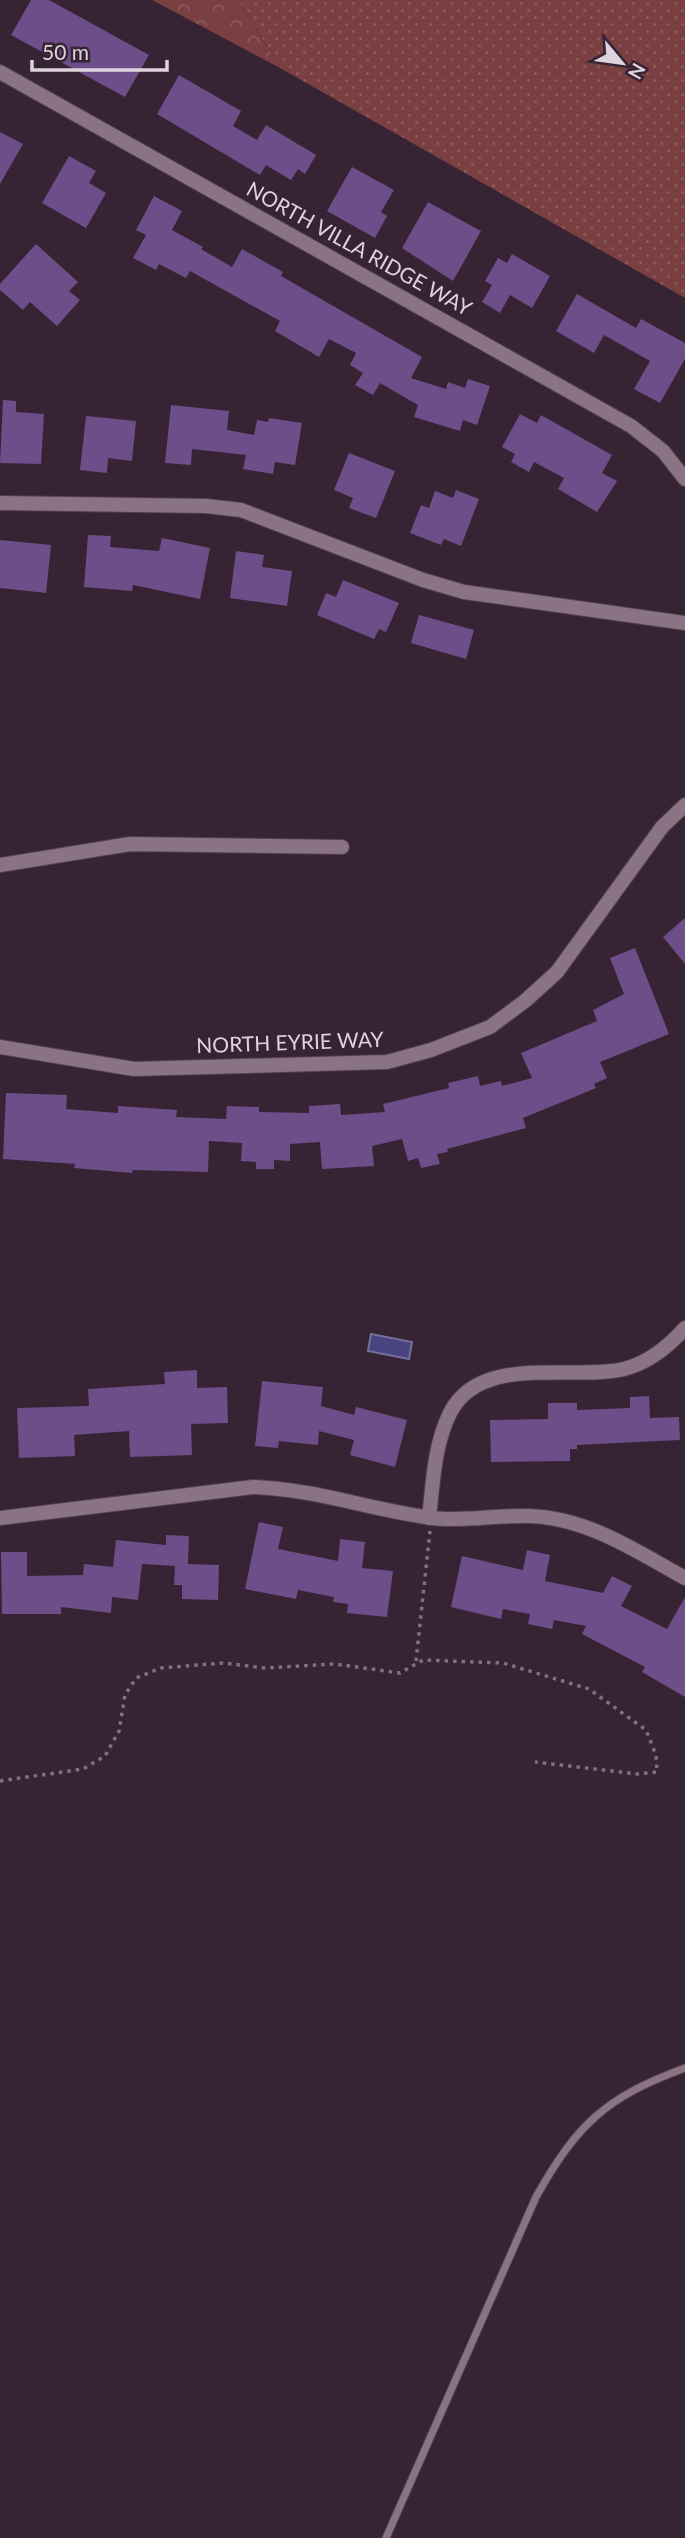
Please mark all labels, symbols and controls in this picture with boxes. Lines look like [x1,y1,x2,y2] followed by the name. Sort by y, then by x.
[32,28,166,72] scale bar
[587,28,657,98] north arrow
[42,39,89,64] text: 50 m
[624,60,651,83] text: N
[243,175,477,320] street label: NORTH VILLA RIDGE WAY
[196,1026,385,1057] street label: NORTH EYRIE WAY

